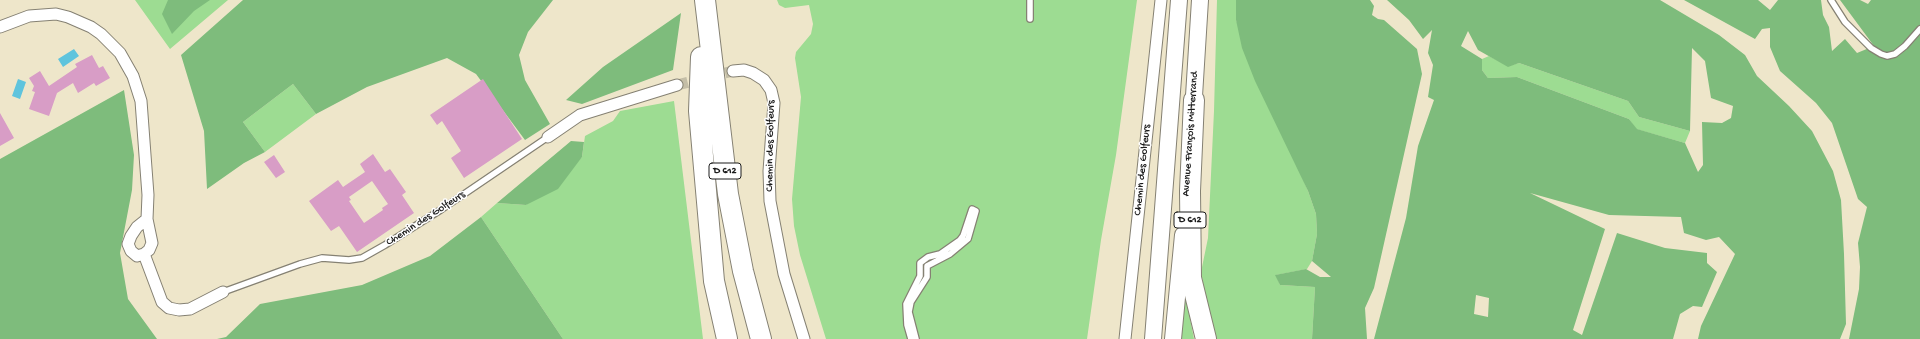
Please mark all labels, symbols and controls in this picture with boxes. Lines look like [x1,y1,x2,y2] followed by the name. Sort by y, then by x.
[1180,71,1202,197] street label: Avenue François Mitterrand
[764,100,778,192] street label: Chemin des Golfeurs
[1132,124,1154,216] street label: Chemin des Golfeurs
[709,163,741,179] road number: D 612
[384,189,468,249] street label: Chemin des Golfeurs
[1174,212,1206,228] road number: D 612

